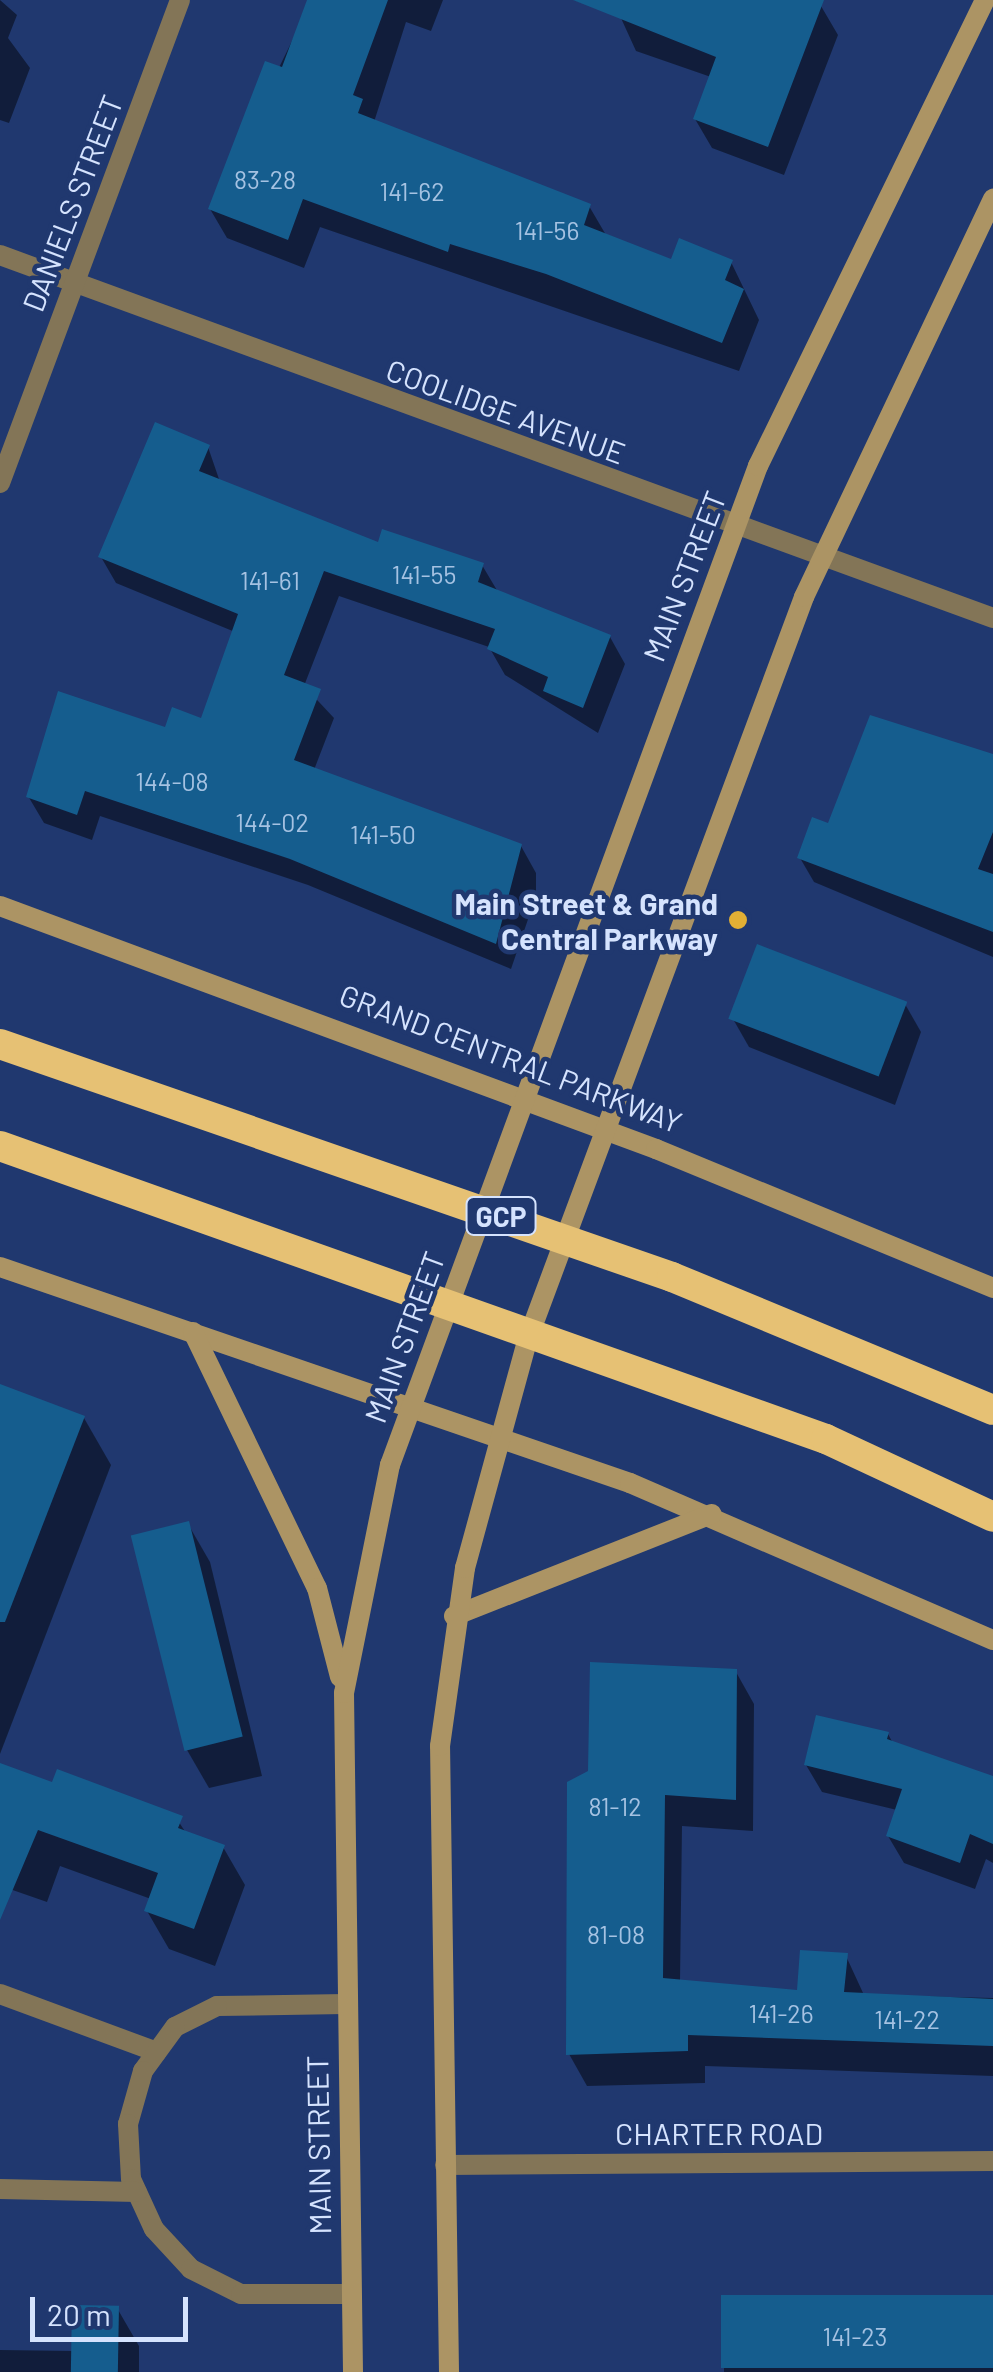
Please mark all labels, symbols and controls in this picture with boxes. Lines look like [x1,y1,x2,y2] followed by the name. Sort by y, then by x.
[14,90,130,316] street label: DANIELS STREET
[234,164,296,194] house number: 83-28
[379,176,445,206] house number: 141-62
[515,215,579,245] house number: 141-56
[382,351,630,471] street label: COOLIDGE AVENUE
[635,486,733,666] street label: MAIN STREET
[392,559,456,589] house number: 141-55
[240,565,300,595] house number: 141-61
[135,766,209,796] house number: 144-08
[235,807,309,837] house number: 144-02
[350,819,416,849] house number: 141-50
[455,885,718,956] place label: Main Street & Grand Central Parkway
[727,909,749,931] marker: Main Street & Grand Central Parkway
[335,976,687,1140] street label: GRAND CENTRAL PARKWAY
[464,1193,538,1239] road number: GCP
[356,1247,452,1427] street label: MAIN STREET
[588,1791,642,1821] house number: 81-12
[587,1919,645,1949] house number: 81-08
[748,1998,814,2028] house number: 141-26
[874,2004,940,2034] house number: 141-22
[298,2055,338,2235] street label: MAIN STREET
[615,2115,823,2151] street label: CHARTER ROAD
[35,2277,192,2339] scale bar
[47,2296,111,2332] text: 20 m
[823,2321,887,2351] house number: 141-23

